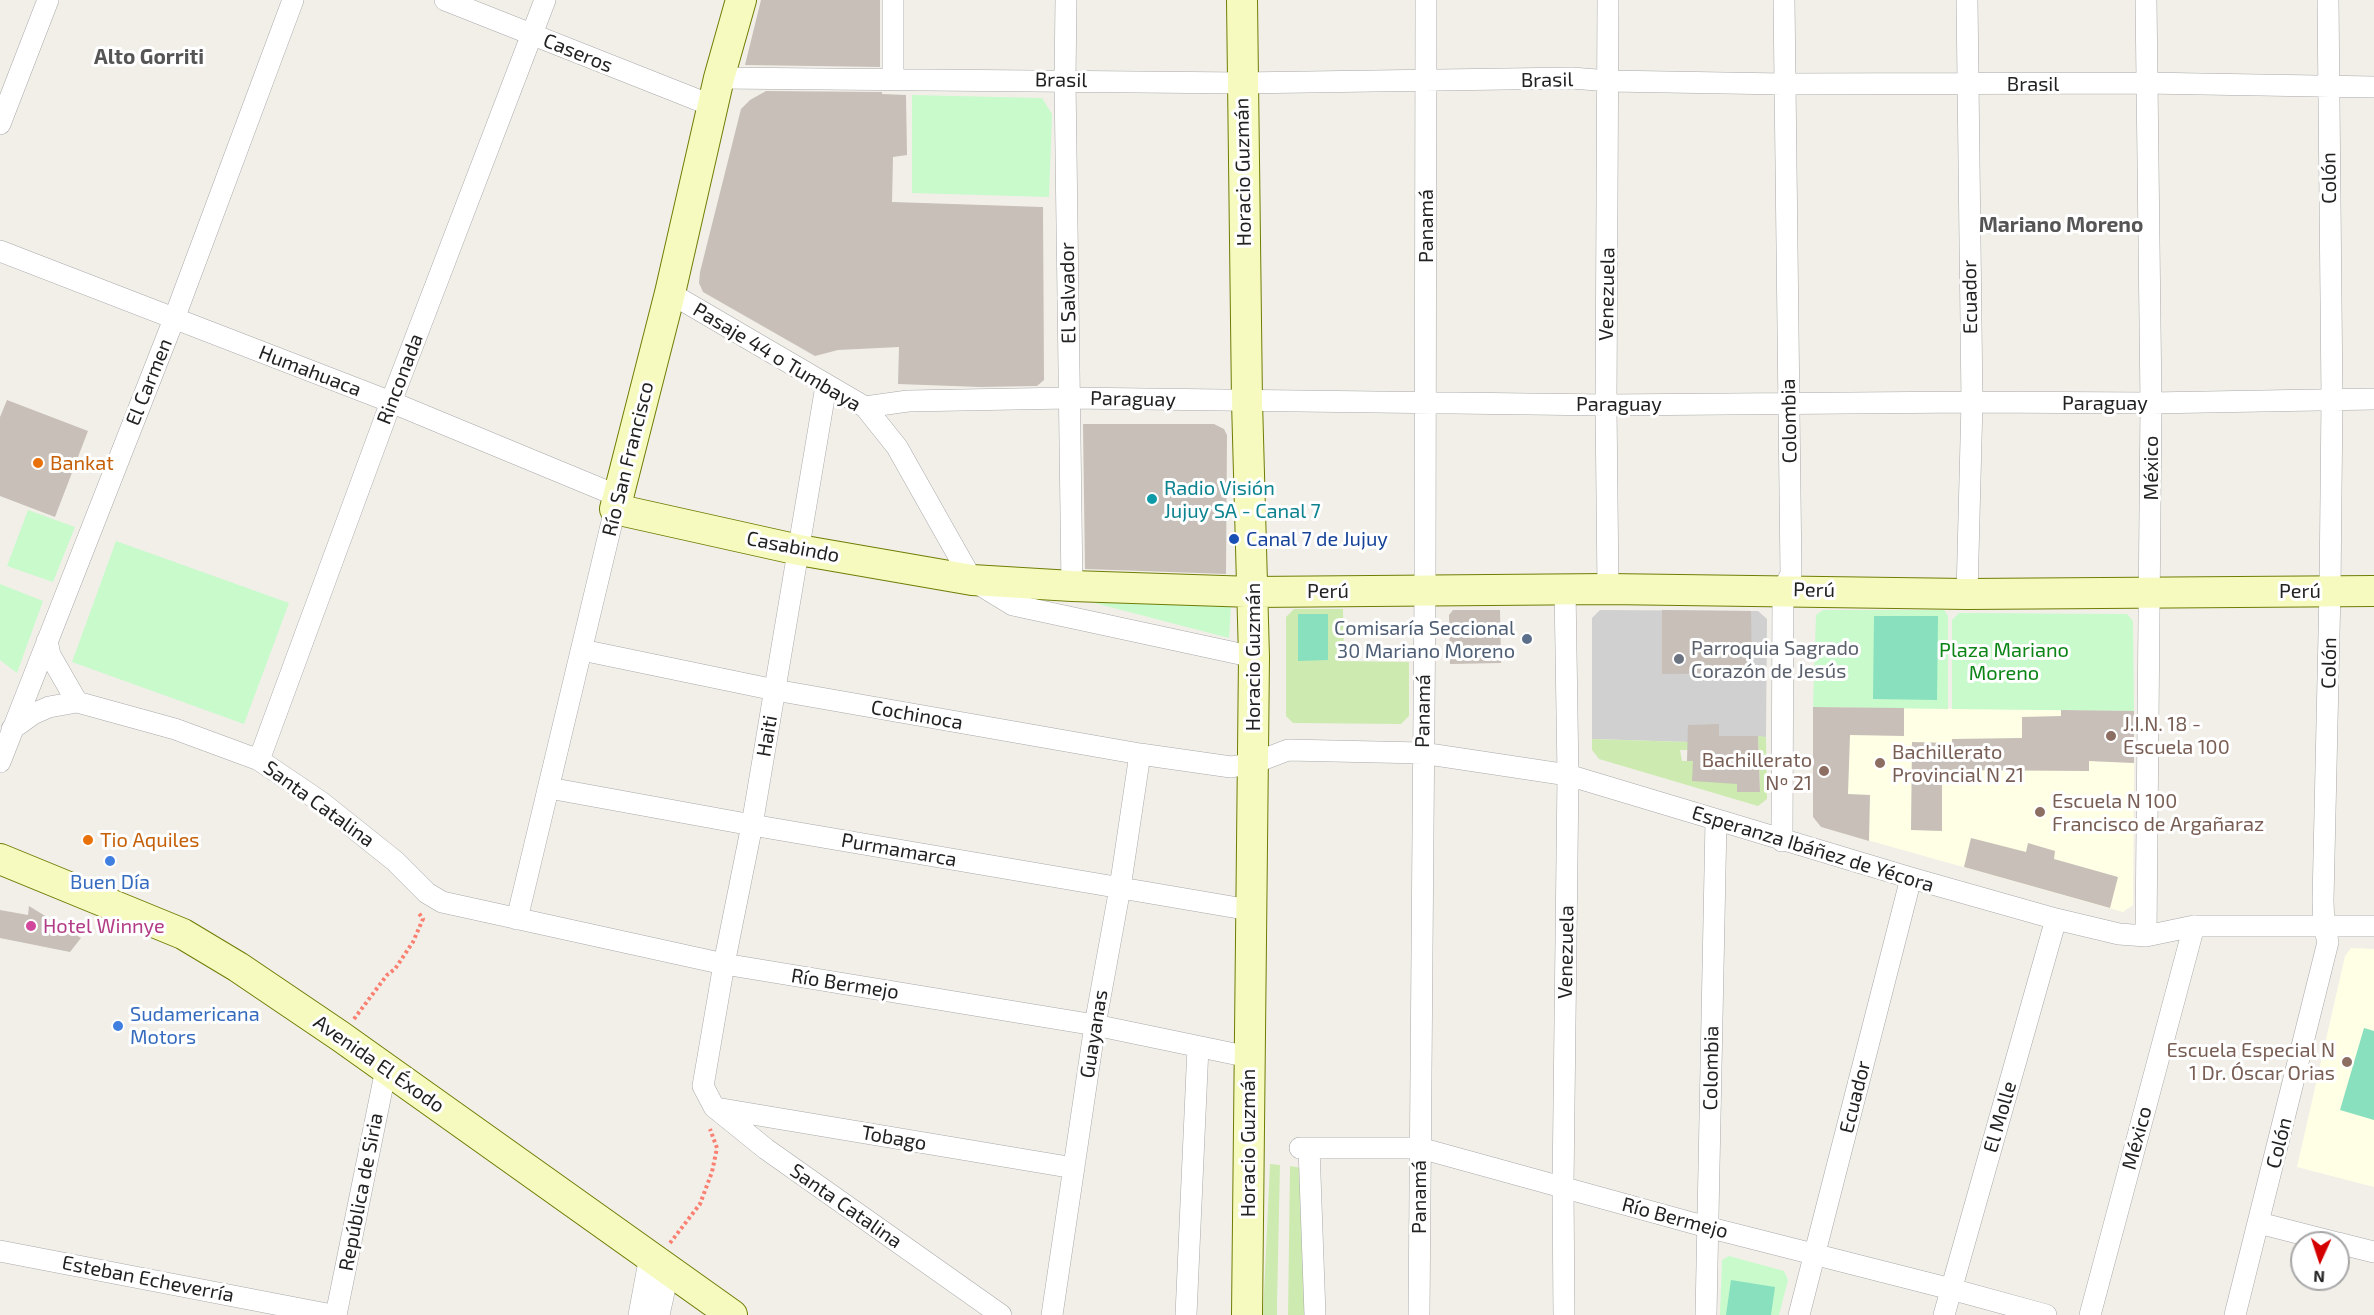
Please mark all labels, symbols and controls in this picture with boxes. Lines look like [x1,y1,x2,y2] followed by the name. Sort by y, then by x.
[540,28,616,78] street label: Caseros
[94,44,204,70] district label: Alto Gorriti
[1035,68,1087,92] street label: Brasil
[1521,68,1573,92] street label: Brasil
[2007,72,2059,96] street label: Brasil
[1230,98,1256,246] street label: Horacio Guzmán
[2317,152,2341,204] street label: Colón
[1414,189,1438,263] street label: Panamá
[1979,212,2143,238] district label: Mariano Moreno
[1055,242,1081,344] street label: El Salvador
[1594,247,1620,341] street label: Venezuela
[1957,260,1983,334] street label: Ecuador
[689,297,865,417] street label: Pasaje 44 o Tumbaya
[372,330,428,428] street label: Rinconada
[121,335,177,429] street label: El Carmen
[255,340,365,402] street label: Humahuaca
[1776,378,1802,464] street label: Colombia
[597,379,659,539] street label: Río San Francisco
[1090,386,1176,412] street label: Paraguay
[2062,391,2148,415] street label: Paraguay
[1576,392,1662,416] street label: Paraguay
[2139,436,2163,500] street label: México
[50,451,114,475] place label: Bankat
[31,456,45,470] marker: Bankat
[1164,476,1321,523] place label: Radio Visión Jujuy SA - Canal 7
[1145,492,1159,506] marker: Radio Visión Jujuy SA - Canal 7
[744,526,842,568] street label: Casabindo
[1246,527,1388,551] place label: Canal 7 de Jujuy
[1227,532,1241,546] marker: Canal 7 de Jujuy
[1793,578,1835,602] street label: Perú
[1307,579,1349,603] street label: Perú
[2279,579,2321,603] street label: Perú
[1241,583,1265,731] street label: Horacio Guzmán
[1334,616,1515,663] place label: Comisaría Seccional 30 Mariano Moreno
[1520,632,1534,646] marker: Comisaría Seccional 30 Mariano Moreno
[1691,636,1859,683] place label: Parroquia Sagrado Corazón de Jesús
[2317,637,2341,689] street label: Colón
[1939,638,2069,685] park label: Plaza Mariano Moreno
[1672,652,1686,666] marker: Parroquia Sagrado Corazón de Jesús
[1410,674,1436,748] street label: Panamá
[869,695,965,735] street label: Cochinoca
[2123,712,2230,759] place label: J.I.N. 18 - Escuela 100
[752,713,782,759] street label: Haiti
[2104,729,2118,743] marker: J.I.N. 18 - Escuela 100
[1892,740,2024,787] place label: Bachillerato Provincial N 21
[1702,748,1812,795] place label: Bachillerato Nº 21
[259,756,379,852] street label: Santa Catalina
[1873,756,1887,770] marker: Bachillerato Provincial N 21
[1817,764,1831,778] marker: Bachillerato Nº 21
[2052,789,2264,836] place label: Escuela N 100 Francisco de Argañaraz
[1689,801,1937,897] street label: Esperanza Ibáñez de Yécora
[2033,805,2047,819] marker: Escuela N 100 Francisco de Argañaraz
[100,828,199,852] place label: Tio Aquiles
[839,828,959,872] street label: Purmamarca
[81,833,95,847] marker: Tio Aquiles
[103,854,117,868] marker: Buen Día
[70,870,150,894] place label: Buen Día
[1553,905,1579,999] street label: Venezuela
[43,914,165,938] place label: Hotel Winnye
[24,919,38,933] marker: Hotel Winnye
[789,964,901,1004] street label: Río Bermejo
[1075,988,1113,1080] street label: Guayanas
[130,1002,260,1049] place label: Sudamericana Motors
[309,1010,449,1118] street label: Avenida El Éxodo
[111,1019,125,1033] marker: Sudamericana Motors
[1698,1025,1724,1111] street label: Colombia
[2166,1038,2335,1085] place label: Escuela Especial N 1 Dr. Óscar Orias
[2340,1055,2354,1069] marker: Escuela Especial N 1 Dr. Óscar Orias
[1834,1058,1876,1136] street label: Ecuador
[1236,1069,1260,1217] street label: Horacio Guzmán
[1978,1079,2022,1155] street label: El Molle
[2117,1104,2157,1172] street label: México
[334,1111,388,1273] street label: República de Siria
[2261,1115,2297,1171] street label: Colón
[860,1120,928,1156] street label: Tobago
[785,1158,907,1254] street label: Santa Catalina
[1407,1160,1431,1234] street label: Panamá
[1619,1192,1731,1244] street label: Río Bermejo
[2290,1231,2350,1291] north arrow
[60,1251,236,1307] street label: Esteban Echeverría
[2313,1268,2325,1287] text: N

